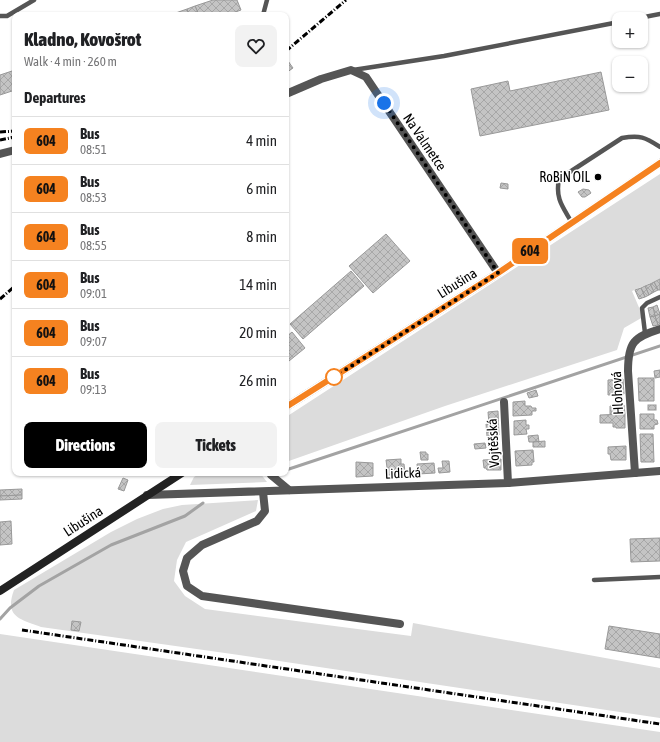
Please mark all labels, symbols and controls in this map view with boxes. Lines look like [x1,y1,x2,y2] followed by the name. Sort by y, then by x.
[612,12,648,92] map controls
[612,12,648,48] button: +
[235,25,277,67] button: heart
[24,28,141,50] text: Kladno, Kovošrot
[24,54,117,69] text: Walk · 4 min · 260 m
[612,56,648,92] button: −
[24,89,86,106] text: Departures
[374,93,394,113] your location
[400,110,450,174] street label: Na Valmetce
[80,125,100,142] text: Bus
[246,132,277,149] text: 4 min
[36,133,56,149] text: 604
[80,142,107,157] text: 08:51
[539,169,591,185] place label: RoBiN OIL
[593,172,603,182] marker: RoBiN OIL
[80,173,100,190] text: Bus
[246,180,277,197] text: 6 min
[36,181,56,197] text: 604
[80,190,107,205] text: 08:53
[80,221,100,238] text: Bus
[246,228,277,245] text: 8 min
[36,229,56,245] text: 604
[80,238,107,253] text: 08:55
[507,238,553,264] line badge: 604
[520,243,540,259] text: 604
[434,265,480,301] street label: Libušina
[80,269,100,286] text: Bus
[239,276,277,293] text: 14 min
[36,277,56,293] text: 604
[80,286,107,301] text: 09:01
[80,317,100,334] text: Bus
[239,324,277,341] text: 20 min
[36,325,56,341] text: 604
[80,334,107,349] text: 09:07
[80,365,100,382] text: Bus
[325,368,343,386] unlabelled marker
[608,371,626,415] street label: Hlohová
[239,372,277,389] text: 26 min
[36,373,56,389] text: 604
[80,382,107,397] text: 09:13
[484,418,502,468] street label: Vojtěšská
[24,422,147,468] button: Directions
[155,422,277,468] button: Tickets
[385,464,421,482] street label: Lidická
[60,502,106,540] street label: Libušina

